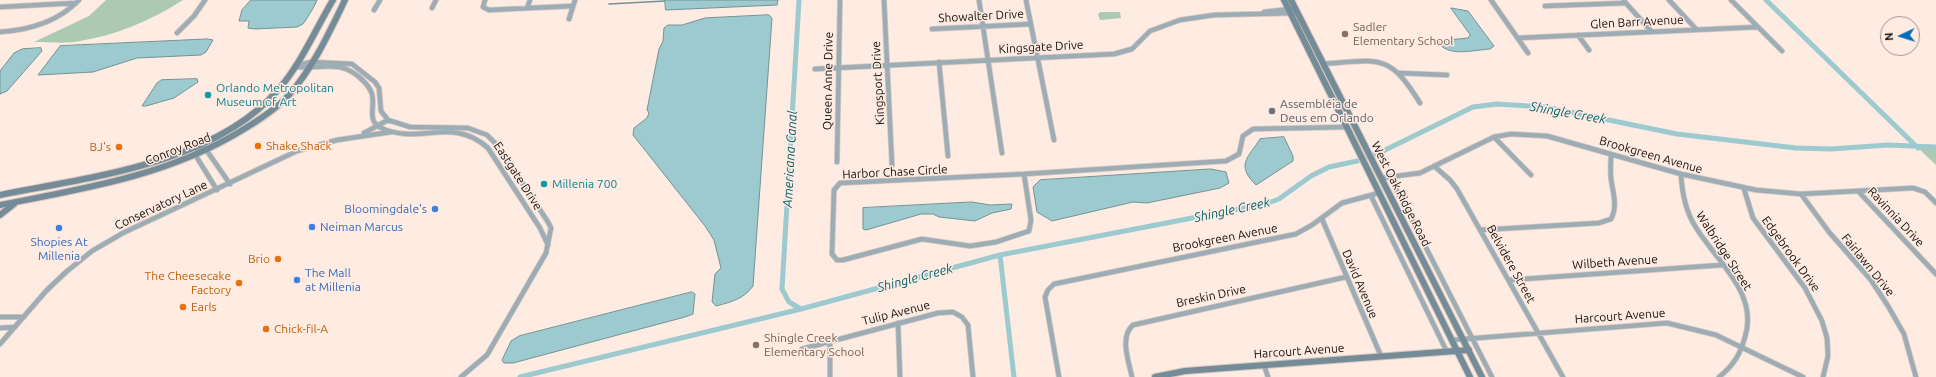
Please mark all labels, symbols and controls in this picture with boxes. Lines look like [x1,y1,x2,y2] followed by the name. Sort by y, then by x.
[938,7,1024,25] street label: Showalter Drive
[1590,12,1684,32] street label: Glen Barr Avenue
[1880,16,1920,56] north arrow
[1353,20,1453,48] place label: Sadler Elementary School
[1340,29,1350,39] marker: Sadler Elementary School
[820,32,836,130] street label: Queen Anne Drive
[1883,32,1895,41] text: N
[998,38,1084,56] street label: Kingsgate Drive
[869,41,887,125] street label: Kingsport Drive
[216,81,334,109] place label: Orlando Metropolitan Museum of Art
[203,90,213,100] marker: Orlando Metropolitan Museum of Art
[1280,97,1374,125] place label: Assembléia de Deus em Orlando
[1529,99,1607,127] water label: Shingle Creek
[1267,106,1277,116] marker: Assembléia de Deus em Orlando
[780,110,800,208] water label: Americana Canal
[143,130,213,168] street label: Conroy Road
[1598,133,1704,177] street label: Brookgreen Avenue
[266,139,331,153] place label: Shake Shack
[491,139,545,213] street label: Eastgate Drive
[1368,139,1434,249] street label: West Oak Ridge Road
[89,140,111,154] place label: BJ's
[253,141,263,151] marker: Shake Shack
[114,142,124,152] marker: BJ's
[842,162,948,182] street label: Harbor Chase Circle
[112,177,210,233] street label: Conservatory Lane
[552,177,617,191] place label: Millenia 700
[539,179,549,189] marker: Millenia 700
[1865,184,1927,250] street label: Ravinnia Drive
[1193,194,1271,226] water label: Shingle Creek
[344,202,427,216] place label: Bloomingdale's
[430,204,440,214] marker: Bloomingdale's
[1693,209,1755,293] street label: Walbridge Street
[1759,213,1823,295] street label: Edgebrook Drive
[320,220,403,234] place label: Neiman Marcus
[1171,221,1279,255] street label: Brookgreen Avenue
[307,222,317,232] marker: Neiman Marcus
[1484,222,1538,306] street label: Belvidere Street
[54,223,64,233] marker: Shopies At Millenia
[1838,231,1898,299] street label: Fairlawn Drive
[30,235,88,263] place label: Shopies At Millenia
[1339,247,1381,321] street label: David Avenue
[248,252,270,266] place label: Brio
[1572,252,1658,272] street label: Wilbeth Avenue
[273,254,283,264] marker: Brio
[876,260,954,296] water label: Shingle Creek
[305,266,361,294] place label: The Mall at Millenia
[145,269,231,297] place label: The Cheesecake Factory
[292,275,302,285] marker: The Mall at Millenia
[234,278,244,288] marker: The Cheesecake Factory
[1175,282,1247,310] street label: Breskin Drive
[861,298,931,328] street label: Tulip Avenue
[191,300,217,314] place label: Earls
[178,302,188,312] marker: Earls
[1574,306,1666,326] street label: Harcourt Avenue
[274,322,328,336] place label: Chick-fil-A
[261,324,271,334] marker: Chick-fil-A
[764,331,864,359] place label: Shingle Creek Elementary School
[751,340,761,350] marker: Shingle Creek Elementary School
[1253,341,1345,361] street label: Harcourt Avenue

